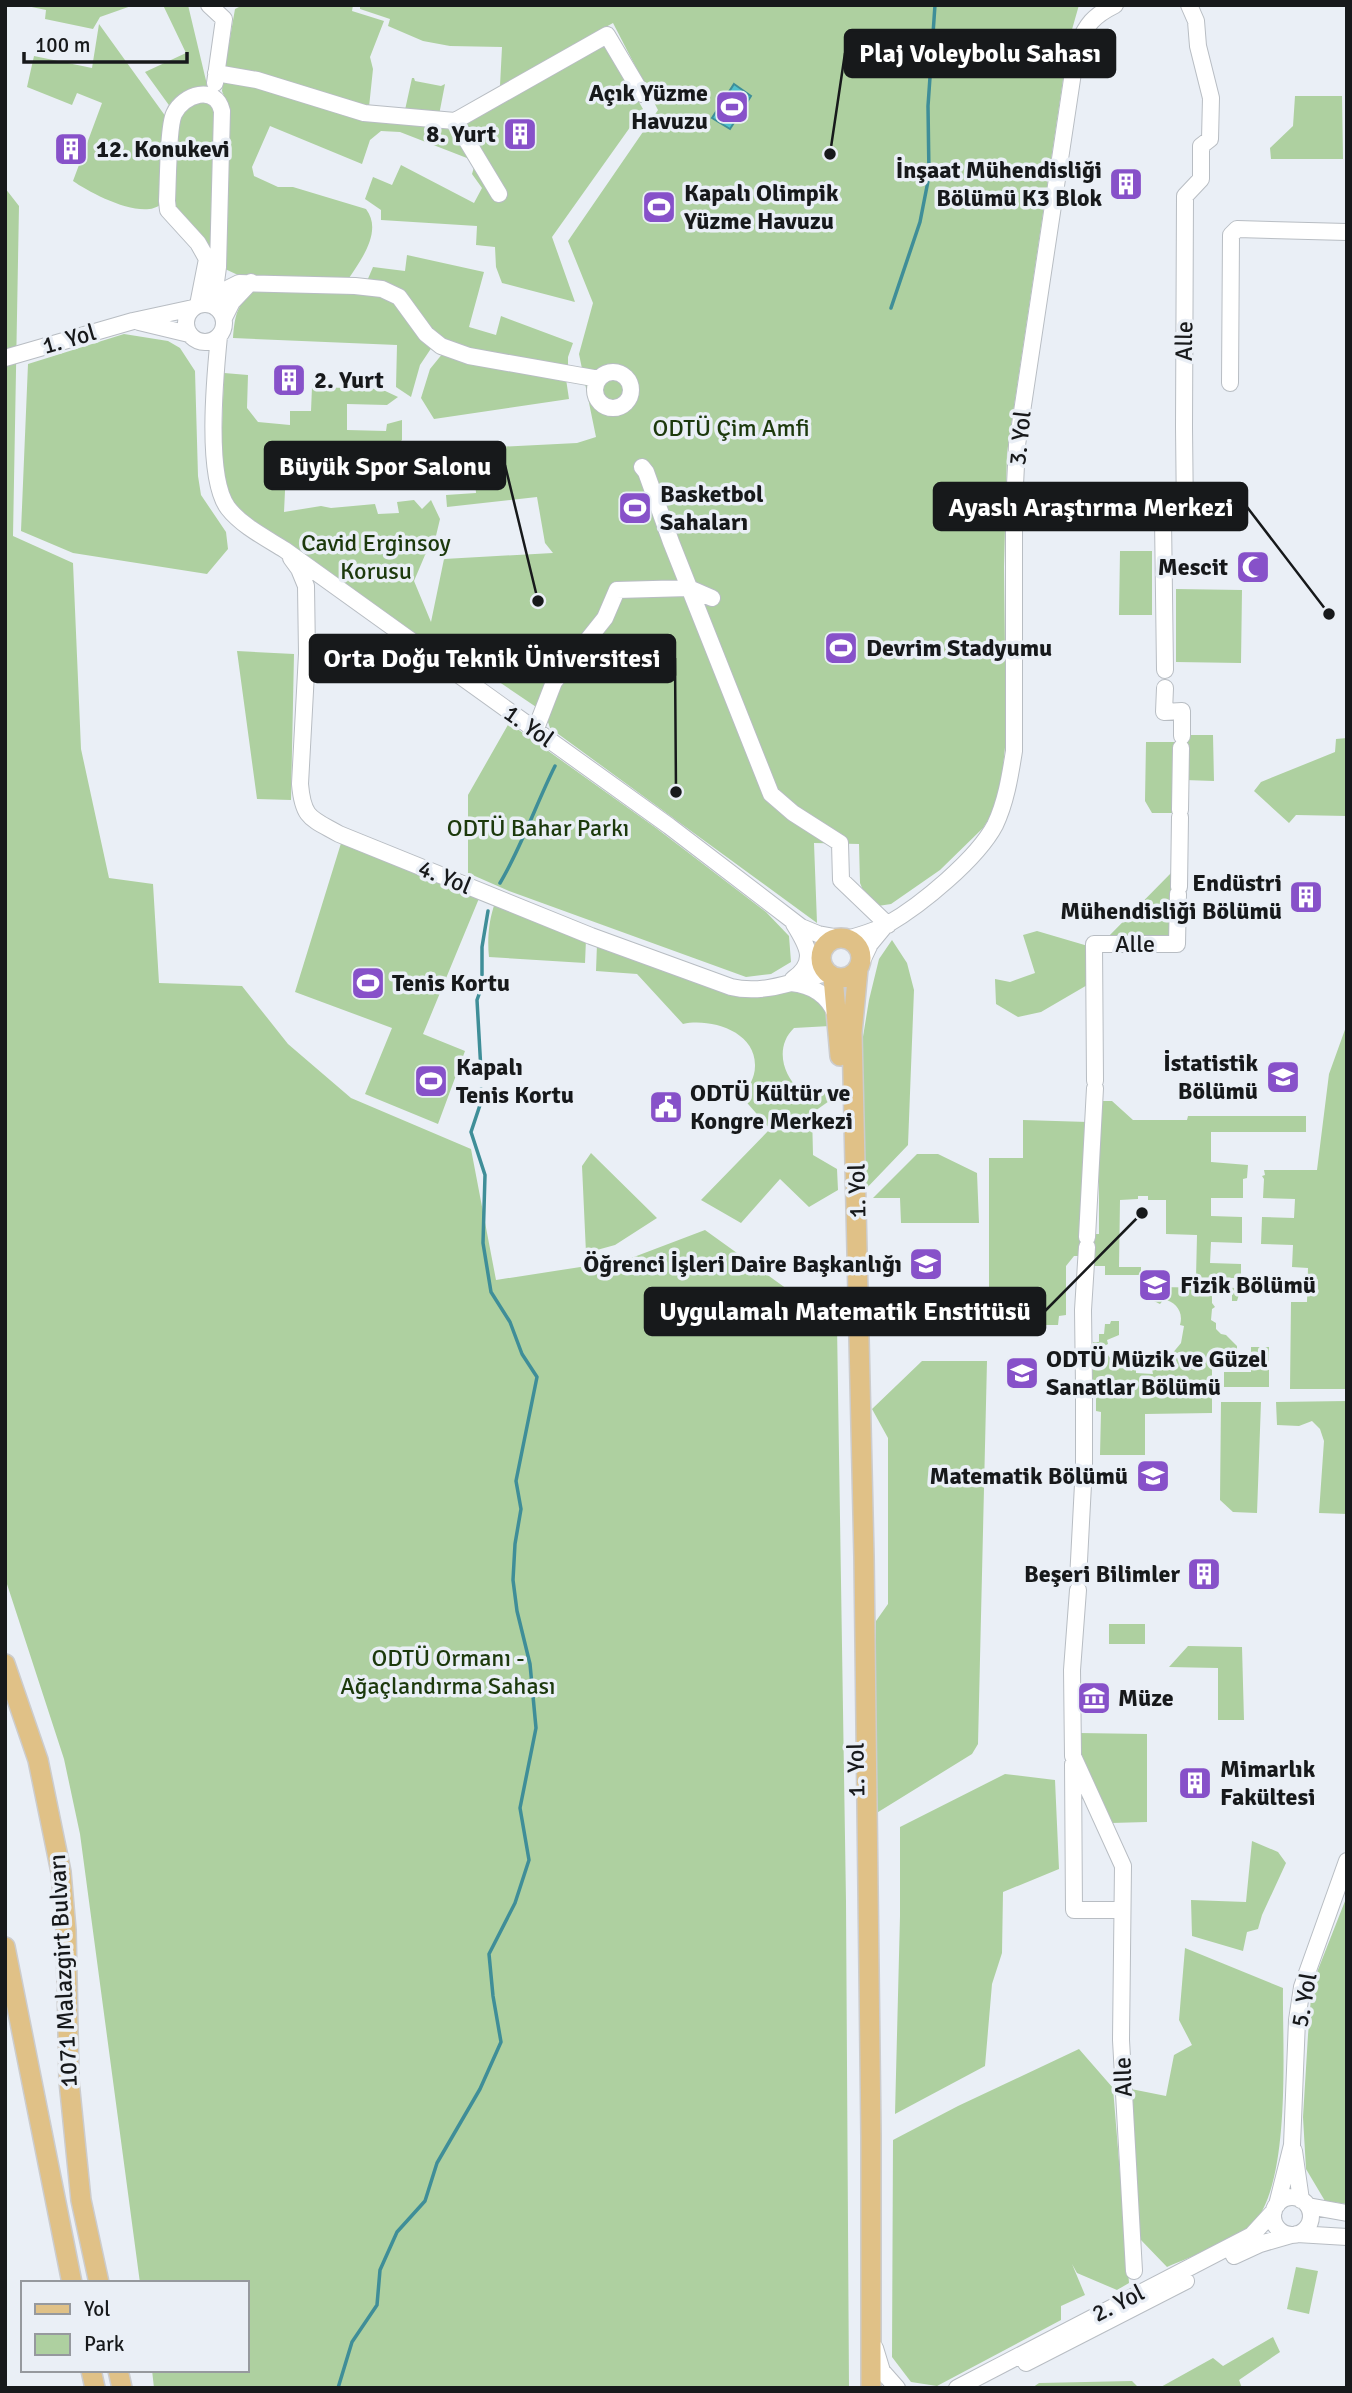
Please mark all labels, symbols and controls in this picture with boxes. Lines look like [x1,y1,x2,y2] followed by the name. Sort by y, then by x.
[24,21,187,65] scale bar
[845,30,1115,77] callout: Plaj Voleybolu Sahası
[35,32,90,58] text: 100 m
[859,38,1101,70] text: Plaj Voleybolu Sahası
[589,78,708,136] place label: Açık Yüzme Havuzu
[713,88,751,126] sports icon: Açık Yüzme Havuzu
[501,115,539,153] building icon: 8. Yurt
[426,119,496,149] place label: 8. Yurt
[52,130,90,168] building icon: 12. Konukevi
[96,134,230,164] place label: 12. Konukevi
[896,155,1102,213] place label: İnşaat Mühendisliği Bölümü K3 Blok
[1107,165,1145,203] building icon: İnşaat Mühendisliği Bölümü K3 Blok
[683,178,839,236] place label: Kapalı Olimpik Yüzme Havuzu
[640,188,678,226] sports icon: Kapalı Olimpik Yüzme Havuzu
[39,317,99,361] street label: 1. Yol
[1169,321,1199,361] street label: Alle
[270,361,308,399] building icon: 2. Yurt
[314,365,384,395] place label: 2. Yurt
[1002,409,1038,467] street label: 3. Yol
[652,413,810,443] park label: ODTÜ Çim Amfi
[265,442,505,489] callout: Büyük Spor Salonu
[279,451,491,483] text: Büyük Spor Salonu
[660,479,764,537] place label: Basketbol Sahaları
[934,483,1247,530] callout: Ayaslı Araştırma Merkezi
[616,489,654,527] sports icon: Basketbol Sahaları
[949,492,1233,524] text: Ayaslı Araştırma Merkezi
[301,528,451,586] park label: Cavid Erginsoy Korusu
[1234,548,1272,586] mosque icon: Mescit
[1158,552,1228,582] place label: Mescit
[822,629,860,667] sports icon: Devrim Stadyumu
[866,633,1052,663] place label: Devrim Stadyumu
[310,635,675,682] callout: Orta Doğu Teknik Üniversitesi
[324,643,660,675] text: Orta Doğu Teknik Üniversitesi
[498,698,560,754] street label: 1. Yol
[447,813,629,843] park label: ODTÜ Bahar Parkı
[414,853,476,901] street label: 4. Yol
[1060,868,1282,926] place label: Endüstri Mühendisliği Bölümü
[1287,878,1325,916] building icon: Endüstri Mühendisliği Bölümü
[1115,929,1155,959] street label: Alle
[349,964,387,1002] sports icon: Tenis Kortu
[392,968,510,998] place label: Tenis Kortu
[1163,1048,1258,1106] place label: İstatistik Bölümü
[456,1052,574,1110] place label: Kapalı Tenis Kortu
[1264,1058,1302,1096] school or university icon: İstatistik Bölümü
[412,1062,450,1100] sports icon: Kapalı Tenis Kortu
[690,1078,853,1136] place label: ODTÜ Kültür ve Kongre Merkezi
[647,1088,685,1126] public building icon: ODTÜ Kültür ve Kongre Merkezi
[842,1163,872,1219] street label: 1. Yol
[907,1245,945,1283] school or university icon: Öğrenci İşleri Daire Başkanlığı
[583,1249,902,1279] place label: Öğrenci İşleri Daire Başkanlığı
[1136,1266,1174,1304] school or university icon: Fizik Bölümü
[1180,1270,1316,1300] place label: Fizik Bölümü
[645,1288,1045,1335] callout: Uygulamalı Matematik Enstitüsü
[659,1296,1031,1328] text: Uygulamalı Matematik Enstitüsü
[1046,1344,1268,1402] place label: ODTÜ Müzik ve Güzel Sanatlar Bölümü
[1003,1354,1041,1392] school or university icon: ODTÜ Müzik ve Güzel Sanatlar Bölümü
[1134,1457,1172,1495] school or university icon: Matematik Bölümü
[929,1461,1128,1491] place label: Matematik Bölümü
[1185,1555,1223,1593] building icon: Beşeri Bilimler
[1024,1559,1180,1589] place label: Beşeri Bilimler
[340,1643,556,1701] park label: ODTÜ Ormanı - Ağaçlandırma Sahası
[1075,1679,1113,1717] museum icon: Müze
[1118,1683,1174,1713] place label: Müze
[841,1742,871,1798] street label: 1. Yol
[1220,1754,1316,1812] place label: Mimarlık Fakültesi
[1176,1764,1214,1802] building icon: Mimarlık Fakültesi
[42,1853,84,2089] street label: 1071 Malazgirt Bulvarı
[1284,1970,1324,2030] street label: 5. Yol
[1107,2056,1139,2098] street label: Alle
[1087,2277,1149,2329] street label: 2. Yol
[21,2281,248,2372] legend
[84,2296,110,2322] text: Yol
[84,2331,125,2357] text: Park

